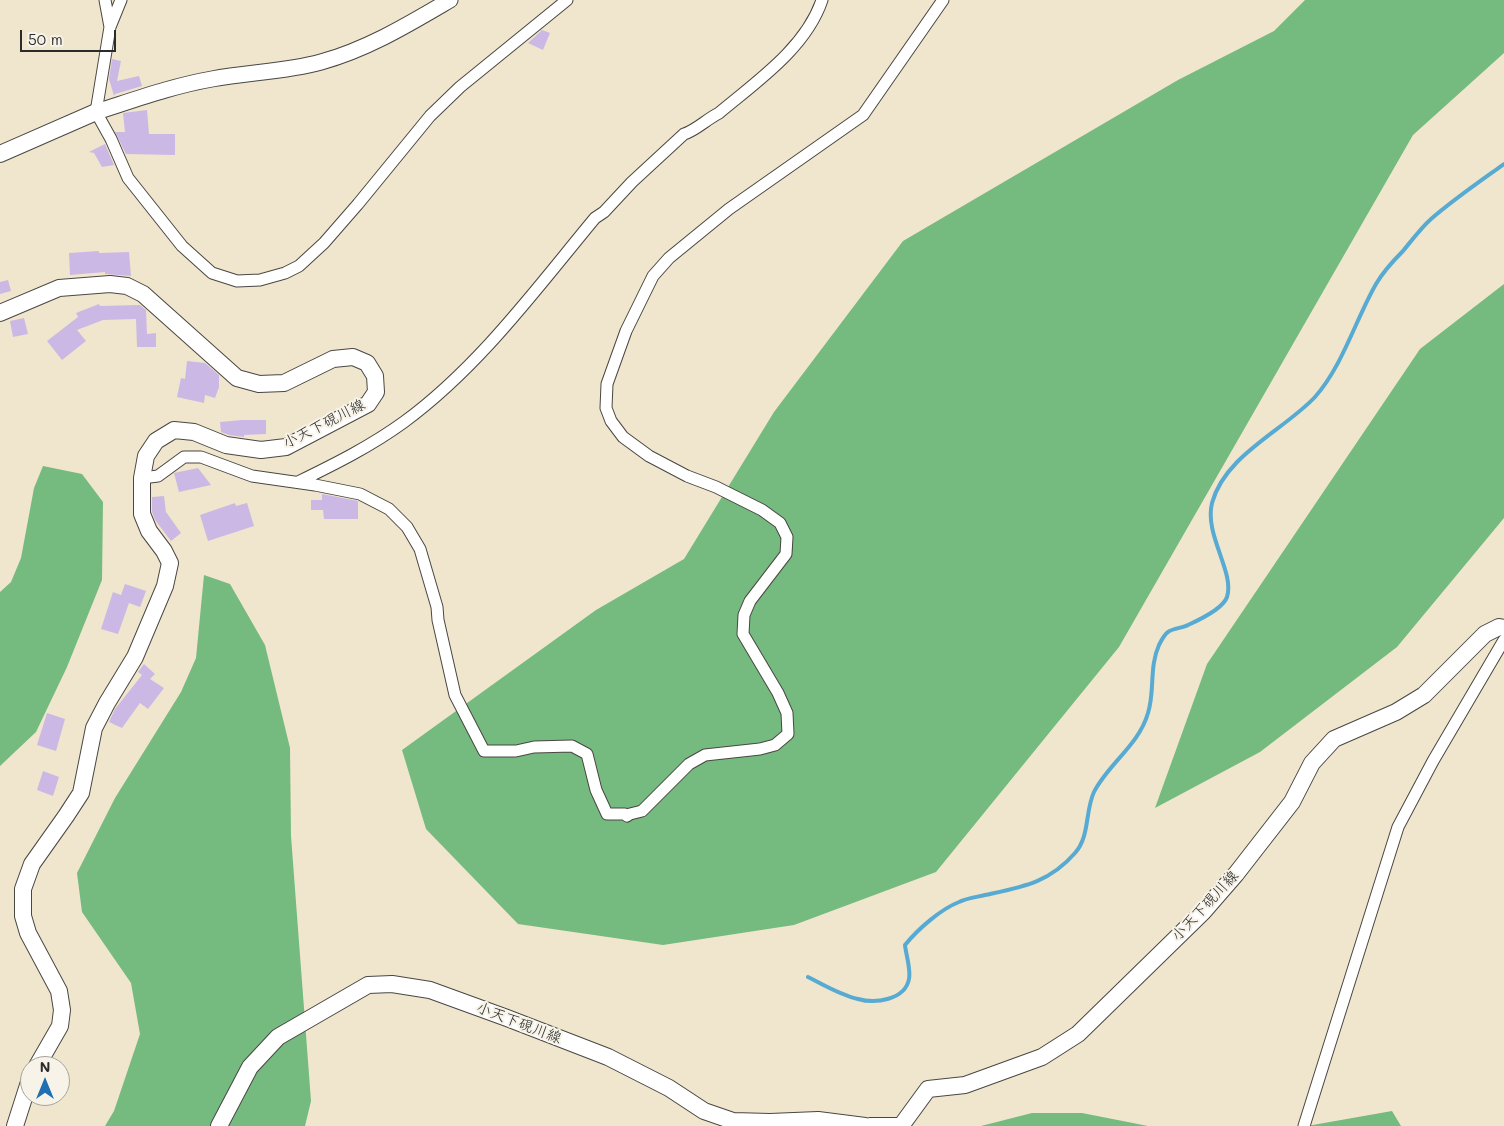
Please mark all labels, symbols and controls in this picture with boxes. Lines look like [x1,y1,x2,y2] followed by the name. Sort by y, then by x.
[22,20,119,52] scale bar
[28,29,63,49] text: 50 m
[280,396,368,452] street label: 小天下硯川線
[1168,867,1242,945] street label: 小天下硯川線
[474,998,564,1048] street label: 小天下硯川線
[20,1056,70,1106] north arrow
[40,1057,50,1076] text: N

